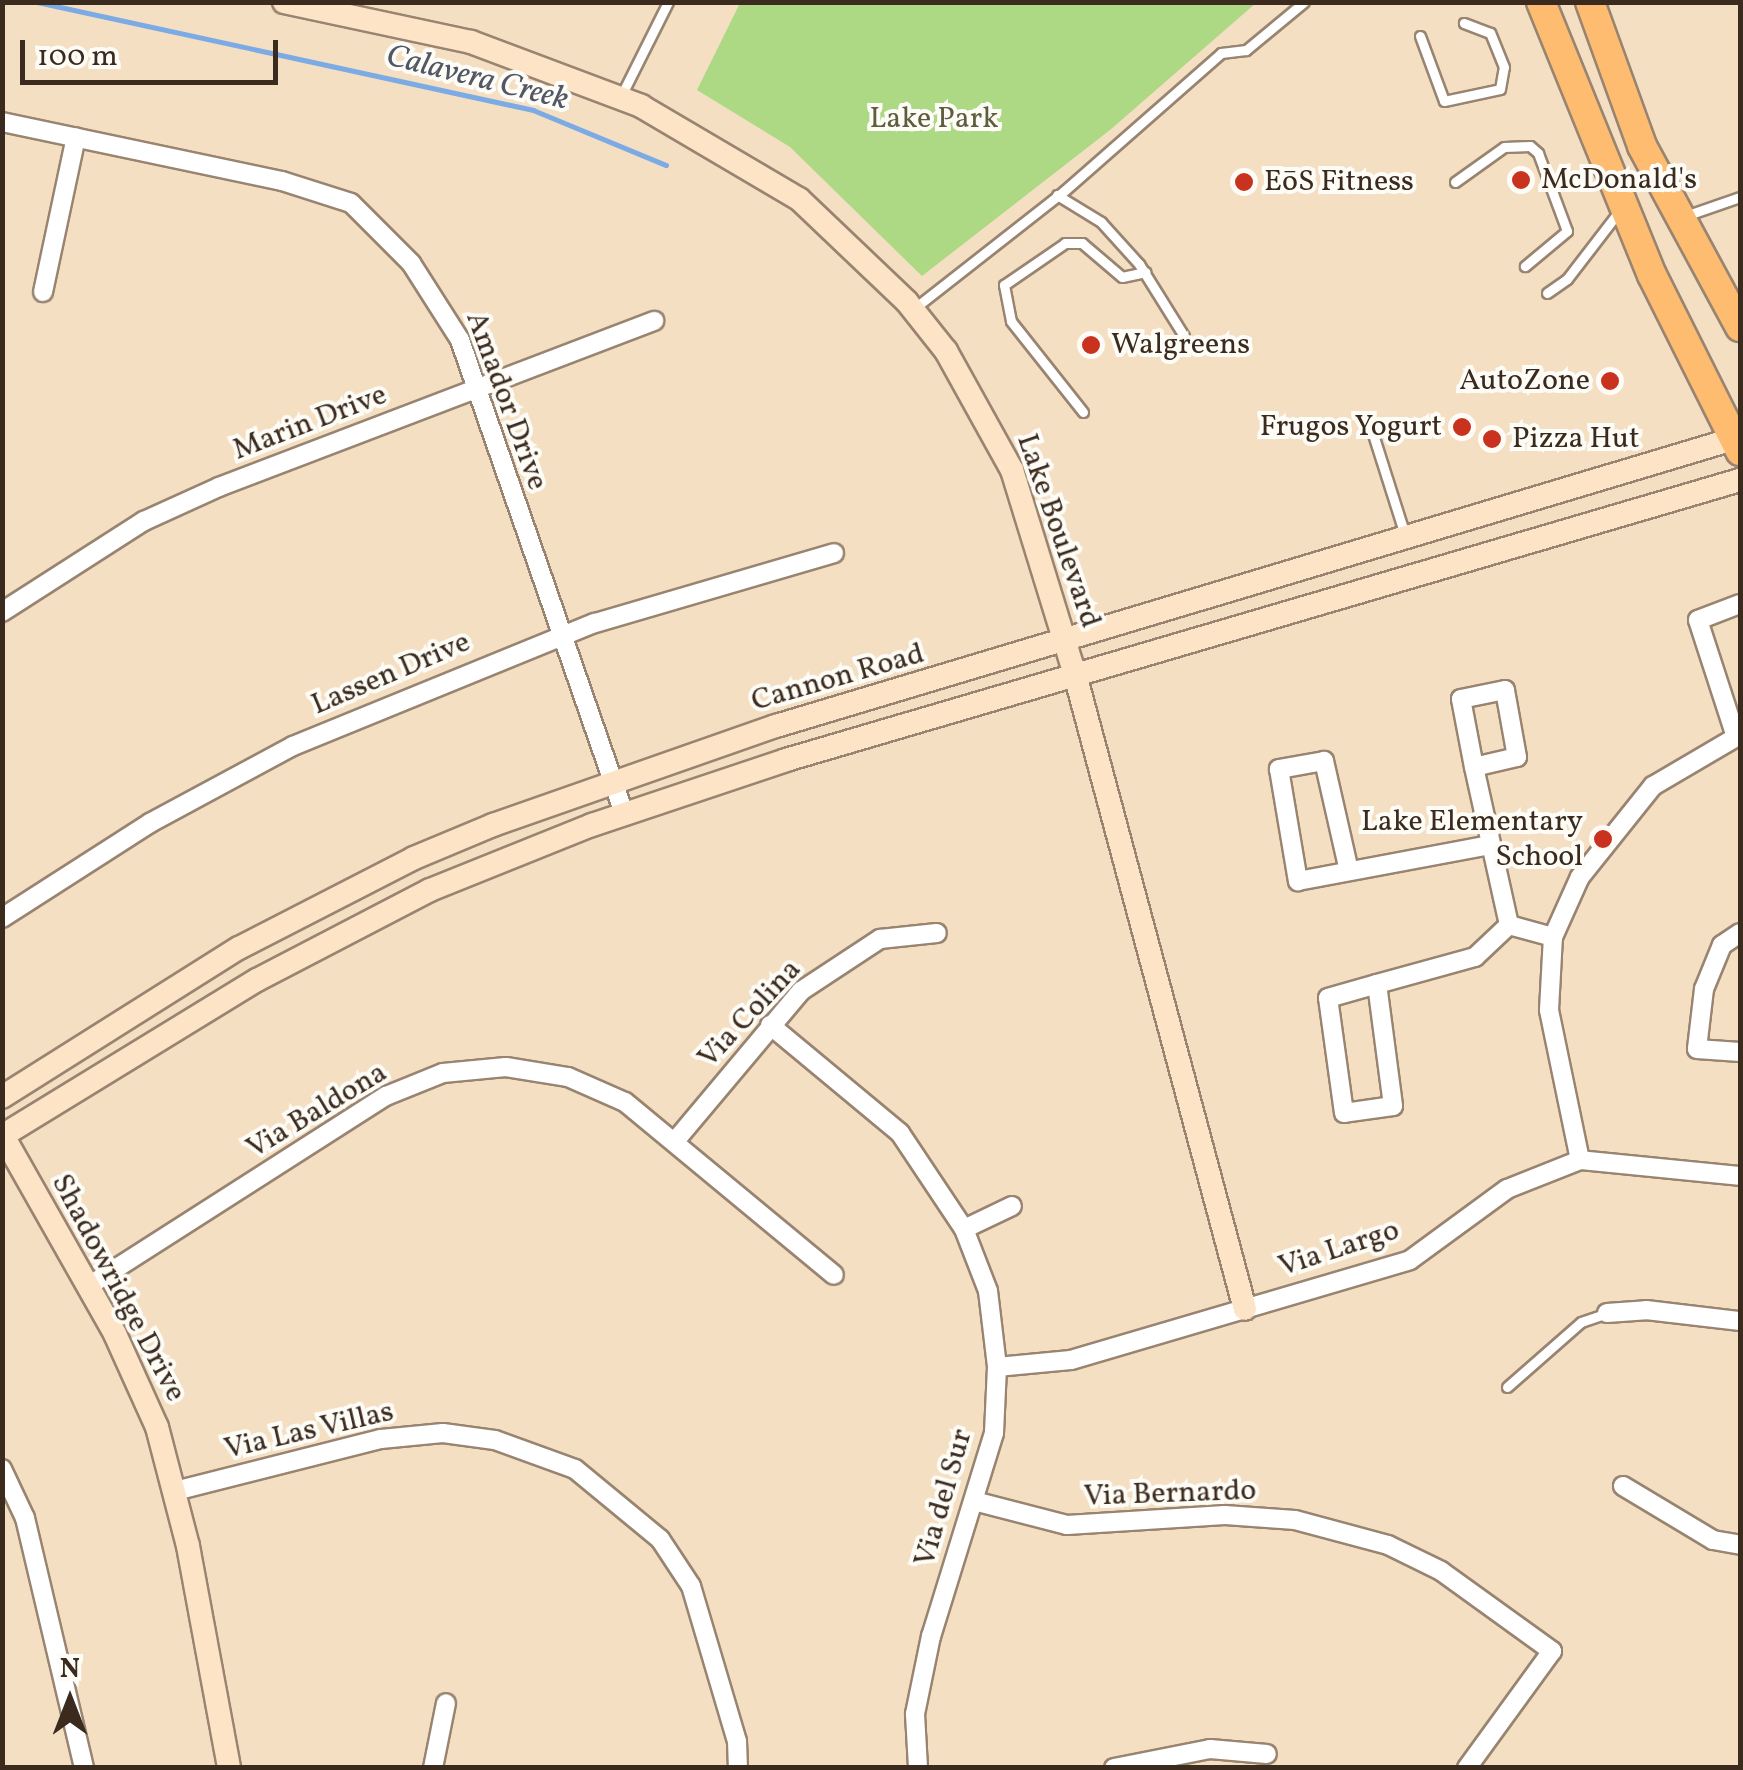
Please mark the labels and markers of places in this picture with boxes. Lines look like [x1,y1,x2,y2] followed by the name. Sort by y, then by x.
[1541,162,1697,198] place label: McDonald's
[1264,164,1414,200] place label: EōS Fitness
[1510,169,1532,191] marker: McDonald's
[1233,171,1255,193] marker: EōS Fitness
[1111,327,1250,363] place label: Walgreens
[1080,334,1102,356] marker: Walgreens
[1459,363,1590,399] place label: AutoZone
[1599,370,1621,392] marker: AutoZone
[1259,409,1442,445] place label: Frugos Yogurt
[1451,416,1473,438] marker: Frugos Yogurt
[1512,421,1639,457] place label: Pizza Hut
[1481,428,1503,450] marker: Pizza Hut
[1361,804,1583,874] place label: Lake Elementary School
[1592,828,1614,850] marker: Lake Elementary School

